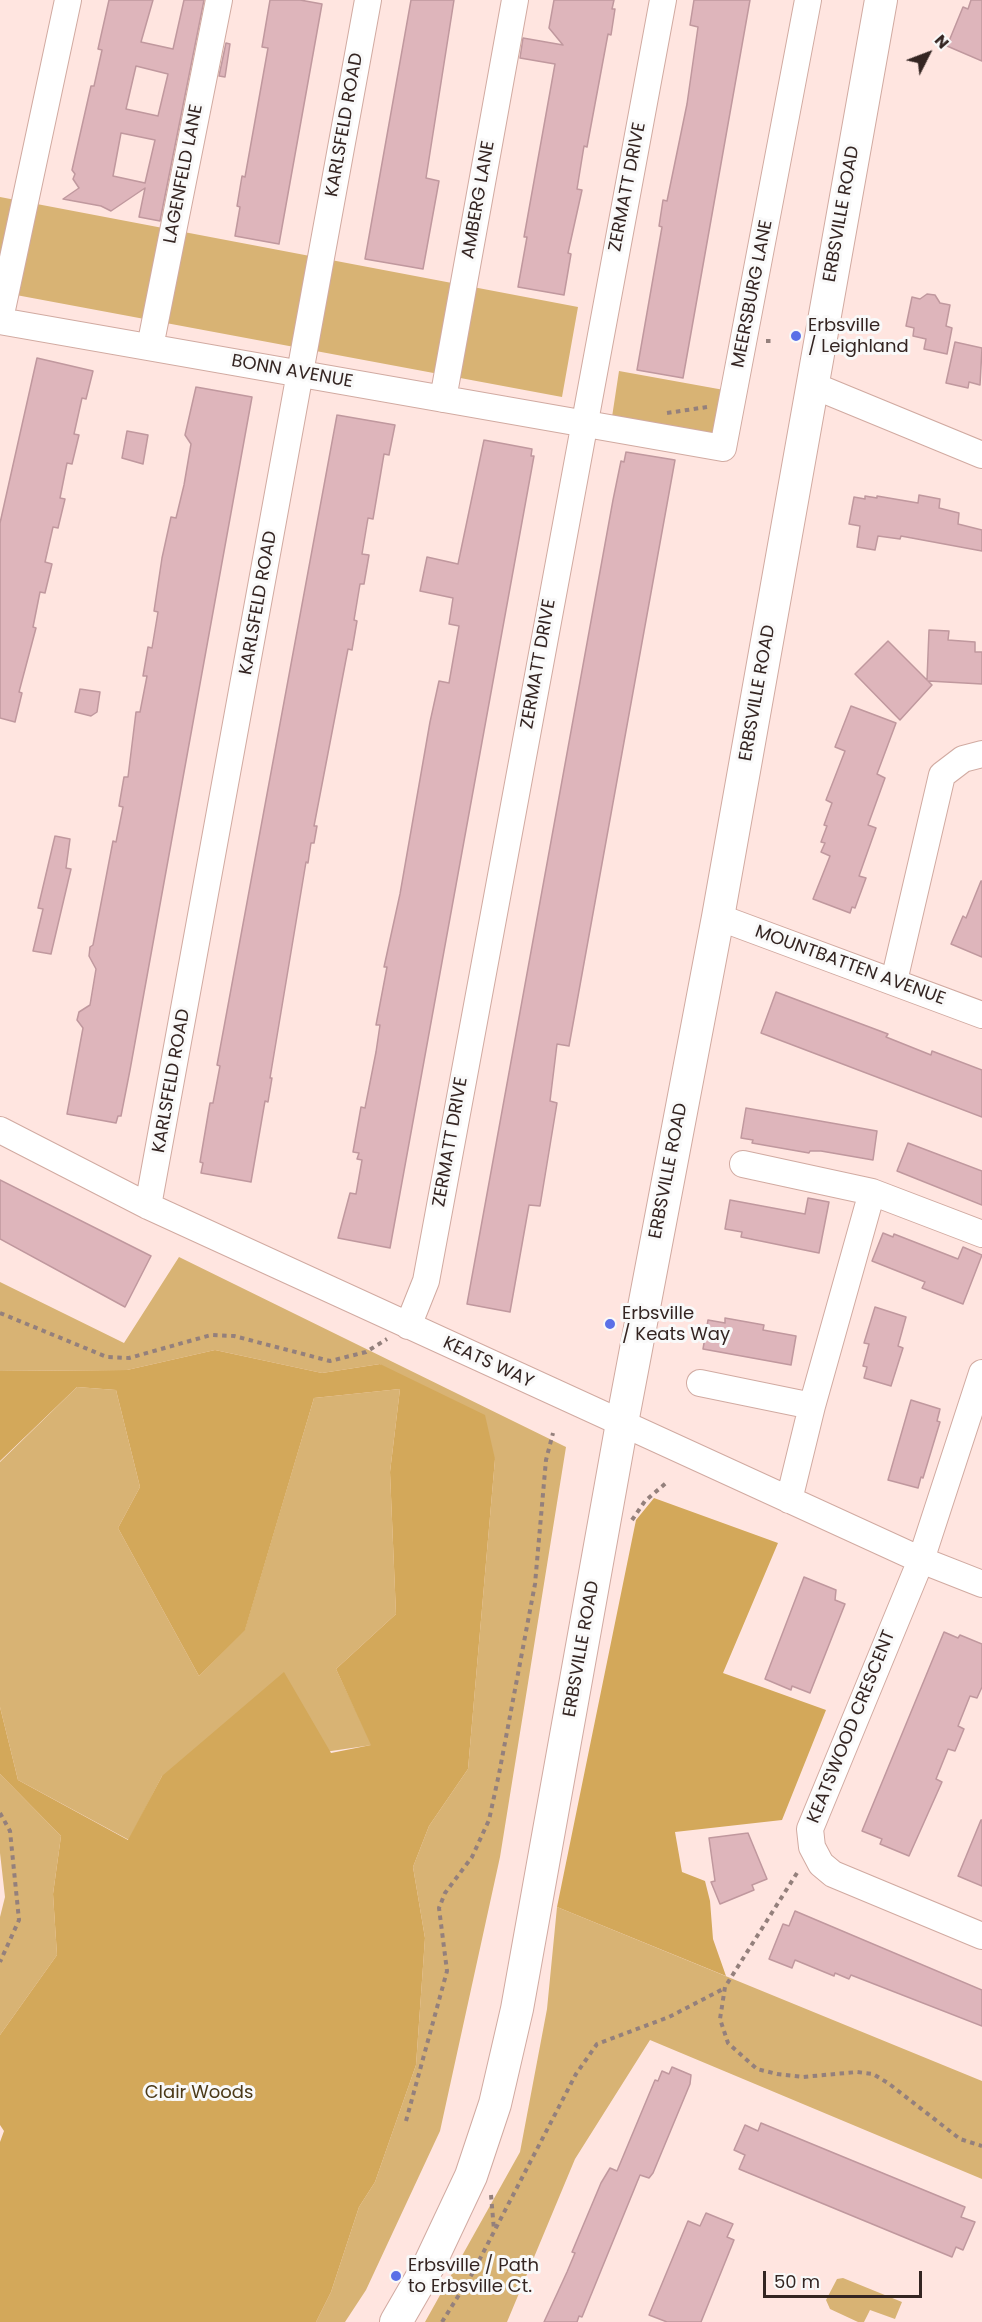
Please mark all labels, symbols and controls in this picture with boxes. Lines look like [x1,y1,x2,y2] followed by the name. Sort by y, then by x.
[898,24,958,84] north arrow
[929,29,954,54] text: N
[322,51,368,199] street label: KARLSFELD ROAD
[160,103,208,245] street label: LAGENFELD LANE
[605,120,651,254] street label: ZERMATT DRIVE
[458,139,500,261] street label: AMBERG LANE
[819,144,865,284] street label: ERBSVILLE ROAD
[728,218,778,370] street label: MEERSBURG LANE
[808,315,909,358] place label: Erbsville / Leighland
[789,329,803,343] marker: Erbsville / Leighland
[230,351,354,393] street label: BONN AVENUE
[236,529,282,677] street label: KARLSFELD ROAD
[517,597,561,731] street label: ZERMATT DRIVE
[735,623,781,763] street label: ERBSVILLE ROAD
[752,921,948,1011] street label: MOUNTBATTEN AVENUE
[149,1007,195,1155] street label: KARLSFELD ROAD
[429,1075,473,1209] street label: ZERMATT DRIVE
[645,1101,693,1241] street label: ERBSVILLE ROAD
[622,1303,730,1346] place label: Erbsville / Keats Way
[603,1317,617,1331] marker: Erbsville / Keats Way
[439,1333,537,1393] street label: KEATS WAY
[559,1579,605,1719] street label: ERBSVILLE ROAD
[803,1627,901,1827] street label: KEATSWOOD CRESCENT
[145,2082,253,2104] park label: Clair Woods
[408,2255,539,2298] place label: Erbsville / Path to Erbsville Ct.
[766,2259,925,2297] scale bar
[389,2269,403,2283] marker: Erbsville / Path to Erbsville Ct.
[774,2269,820,2294] text: 50 m

